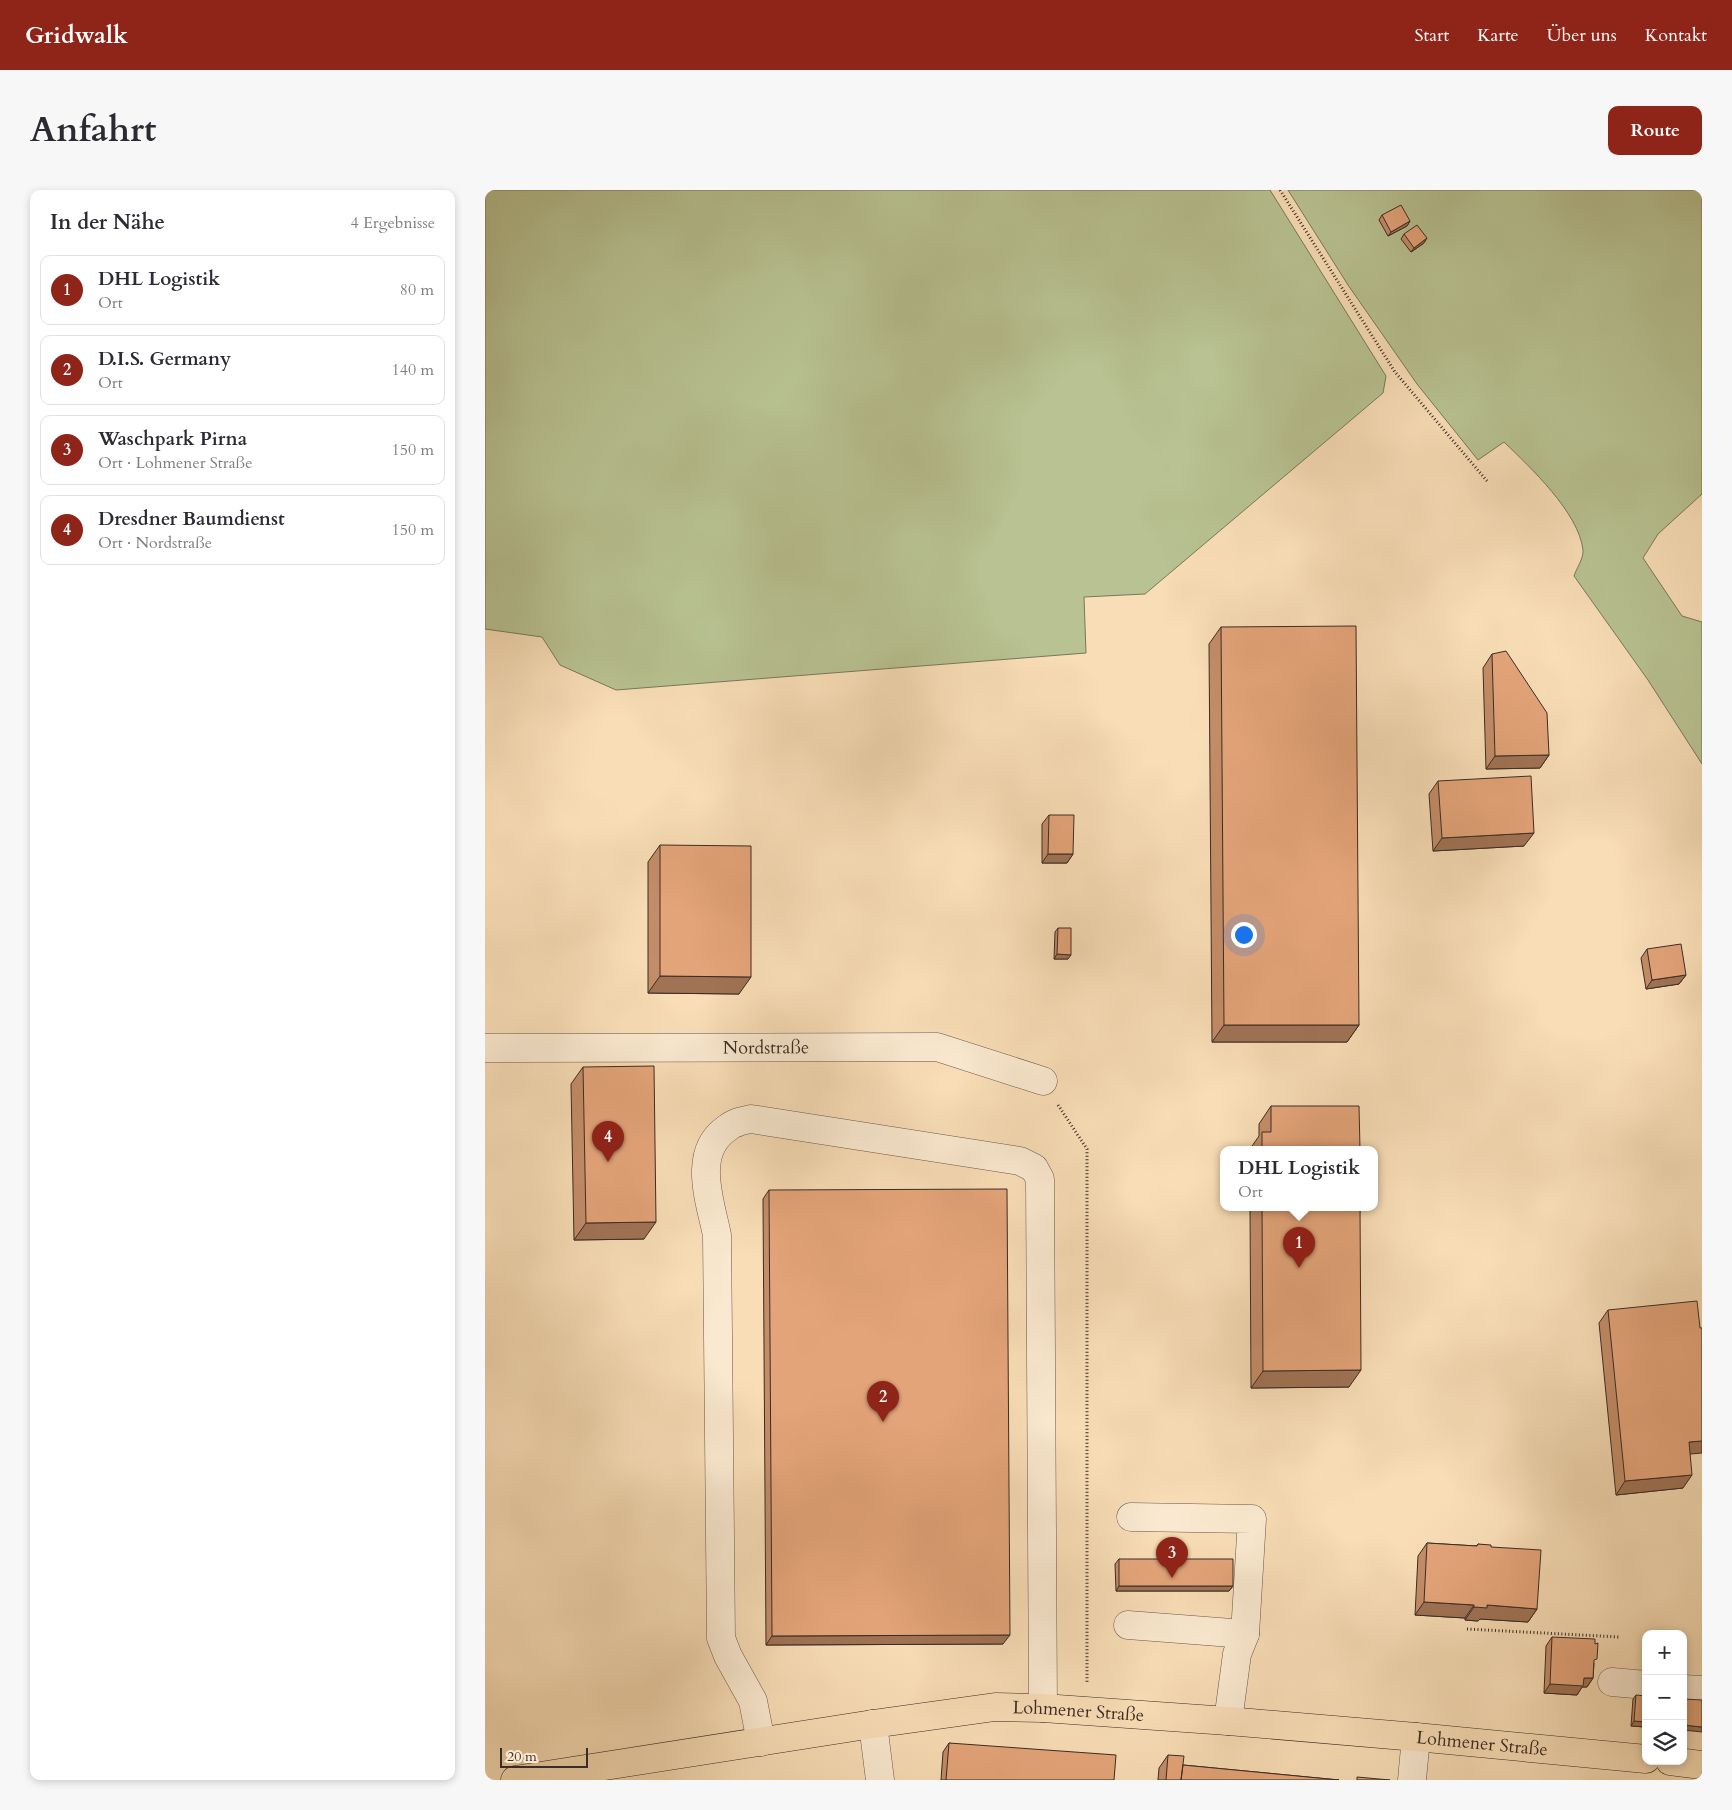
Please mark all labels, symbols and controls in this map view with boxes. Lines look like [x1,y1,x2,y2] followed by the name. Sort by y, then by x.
[25,19,128,52] text: Gridwalk
[1414,23,1449,48] text: Start
[1477,23,1519,48] text: Karte
[1547,23,1617,48] text: Über uns
[1645,23,1707,48] text: Kontakt
[30,106,156,154] text: Anfahrt
[1608,106,1702,155] button: Route
[50,208,165,237] text: In der Nähe
[350,212,435,234] text: 4 Ergebnisse
[98,266,220,292] text: DHL Logistik
[63,279,71,301] text: 1
[400,279,434,301] text: 80 m
[98,292,123,314] text: Ort
[98,346,231,372] text: D.I.S. Germany
[63,359,71,381] text: 2
[392,359,434,381] text: 140 m
[98,372,123,394] text: Ort
[98,426,247,452] text: Waschpark Pirna
[63,439,71,461] text: 3
[392,439,434,461] text: 150 m
[98,452,252,474] text: Ort · Lohmener Straße
[98,506,285,532] text: Dresdner Baumdienst
[63,519,71,541] text: 4
[392,519,434,541] text: 150 m
[98,532,212,554] text: Ort · Nordstraße
[1231,922,1257,948] your location
[723,1035,809,1060] street label: Nordstraße
[592,1121,624,1162] pin: 4
[1220,1146,1378,1211] popup
[1238,1155,1360,1181] text: DHL Logistik
[1238,1181,1263,1203] text: Ort
[1283,1227,1315,1268] pin: 1
[867,1381,899,1422] pin: 2
[1156,1537,1188,1578] pin: 3
[1642,1630,1687,1765] map controls
[1642,1630,1687,1675] button: +
[1642,1675,1687,1720] button: −
[1012,1695,1145,1728] street label: Lohmener Straße
[1642,1720,1687,1765] button: layers
[1415,1725,1549,1763] street label: Lohmener Straße
[500,1745,587,1768] scale bar
[507,1747,537,1766] text: 20 m

